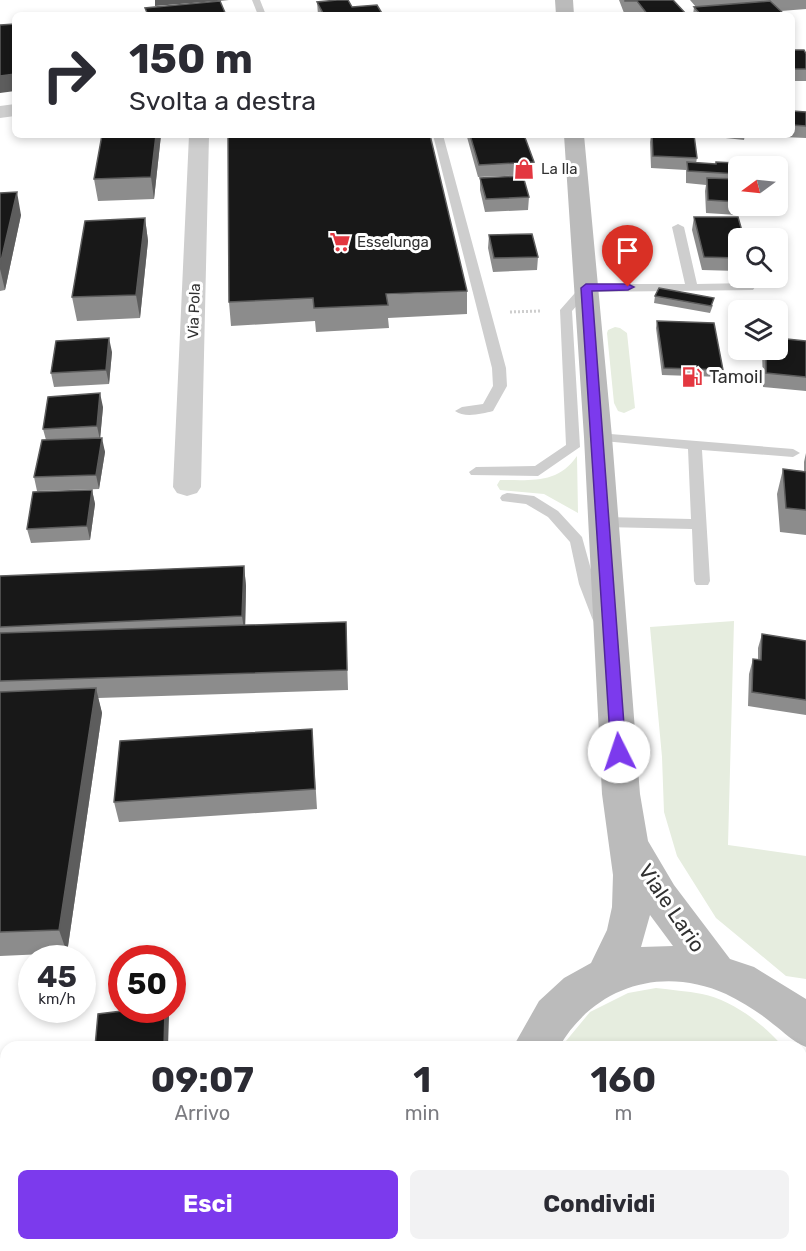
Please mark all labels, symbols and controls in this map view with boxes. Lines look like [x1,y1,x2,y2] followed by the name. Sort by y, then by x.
[129,34,253,84] text: 150 m
[30,36,108,114] icon: right
[129,85,316,117] text: Svolta a destra
[728,156,788,216] north arrow
[728,156,788,360] map controls
[512,157,536,181] shop icon: La Ila
[541,160,577,178] place label: La Ila
[602,225,653,287] pin
[728,228,788,288] button: search
[328,230,352,254] supermarket icon: Esselunga
[357,233,429,251] place label: Esselunga
[611,234,644,267] icon: arrive
[184,283,204,339] street label: Via Pola
[728,300,788,360] button: layers
[680,365,704,389] fuel station icon: Tamoil
[709,366,763,388] place label: Tamoil
[587,720,651,784] position arrow
[633,859,711,957] street label: Viale Lario
[108,945,186,1023] speed limit sign: 50
[37,959,77,995] text: 45
[38,990,76,1008] text: km/h
[151,1058,254,1101] text: 09:07
[413,1058,431,1101] text: 1
[590,1058,656,1101] text: 160
[175,1101,230,1125] text: Arrivo
[405,1101,440,1125] text: min
[614,1101,632,1125] text: m
[18,1170,398,1239] button: Esci
[410,1170,789,1239] button: Condividi

